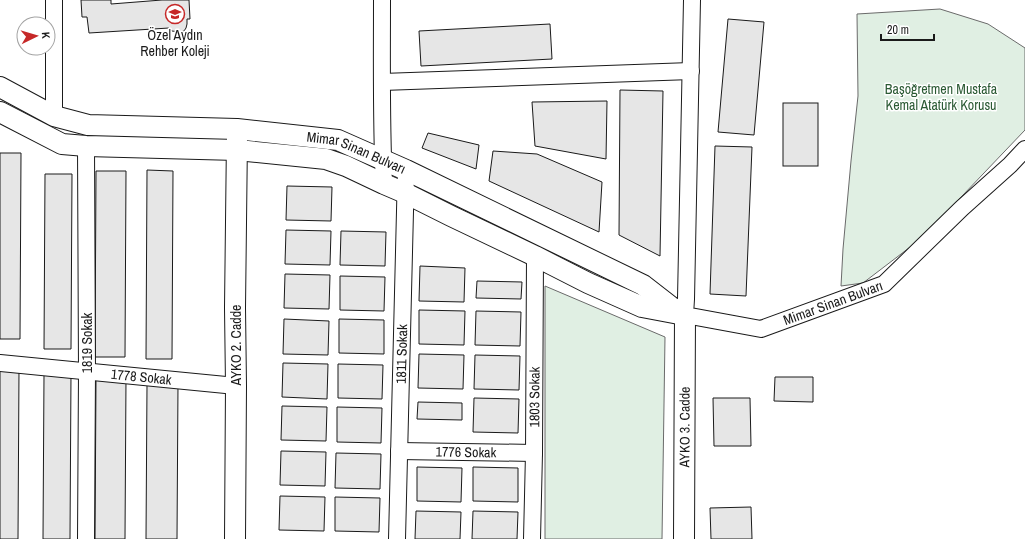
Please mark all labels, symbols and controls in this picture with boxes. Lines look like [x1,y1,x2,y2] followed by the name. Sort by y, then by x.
[164,3,186,25] school or university icon: Özel Aydın Rehber Koleji
[16,16,56,56] north arrow
[881,16,934,42] scale bar
[887,22,909,38] text: 20 m
[140,26,210,60] place label: Özel Aydın Rehber Koleji
[39,31,53,39] text: K
[885,80,998,114] park label: Başöğretmen Mustafa Kemal Atatürk Korusu
[306,128,409,178] street label: Mimar Sinan Bulvarı
[781,276,885,329] street label: Mimar Sinan Bulvarı
[227,305,245,386] street label: AYKO 2. Cadde
[78,312,96,373] street label: 1819 Sokak
[392,324,411,384] street label: 1811 Sokak
[110,365,173,389] street label: 1778 Sokak
[525,366,543,427] street label: 1803 Sokak
[675,386,694,469] street label: AYKO 3. Cadde
[436,443,497,461] street label: 1776 Sokak

